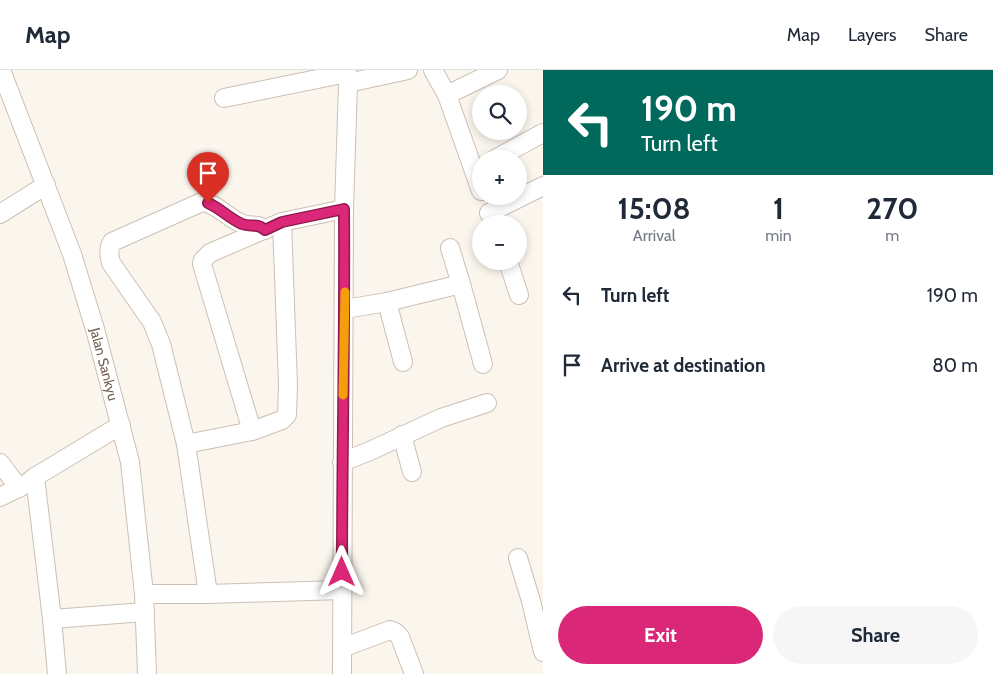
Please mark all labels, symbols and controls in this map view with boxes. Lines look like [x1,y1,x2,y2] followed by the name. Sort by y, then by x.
[25,20,71,49] text: Map
[787,24,820,46] text: Map
[848,24,897,46] text: Layers
[925,24,968,46] text: Share
[472,85,527,270] map controls
[472,85,527,140] button: search
[641,87,737,130] text: 190 m
[558,90,623,155] icon: left
[641,130,718,157] text: Turn left
[472,150,527,205] button: +
[187,152,229,203] pin
[194,159,222,187] icon: arrive
[618,190,691,227] text: 15:08
[773,190,784,227] text: 1
[866,190,918,227] text: 270
[472,215,527,270] button: −
[633,226,675,245] text: Arrival
[765,226,792,245] text: min
[885,226,899,245] text: m
[558,281,586,309] icon: left
[601,284,669,307] text: Turn left
[927,284,978,307] text: 190 m
[86,325,122,403] street label: Jalan Sankyu
[558,351,586,379] icon: arrive
[601,354,765,377] text: Arrive at destination
[932,354,978,377] text: 80 m
[315,545,367,597] position arrow
[558,606,763,664] button: Exit
[773,606,978,664] button: Share

